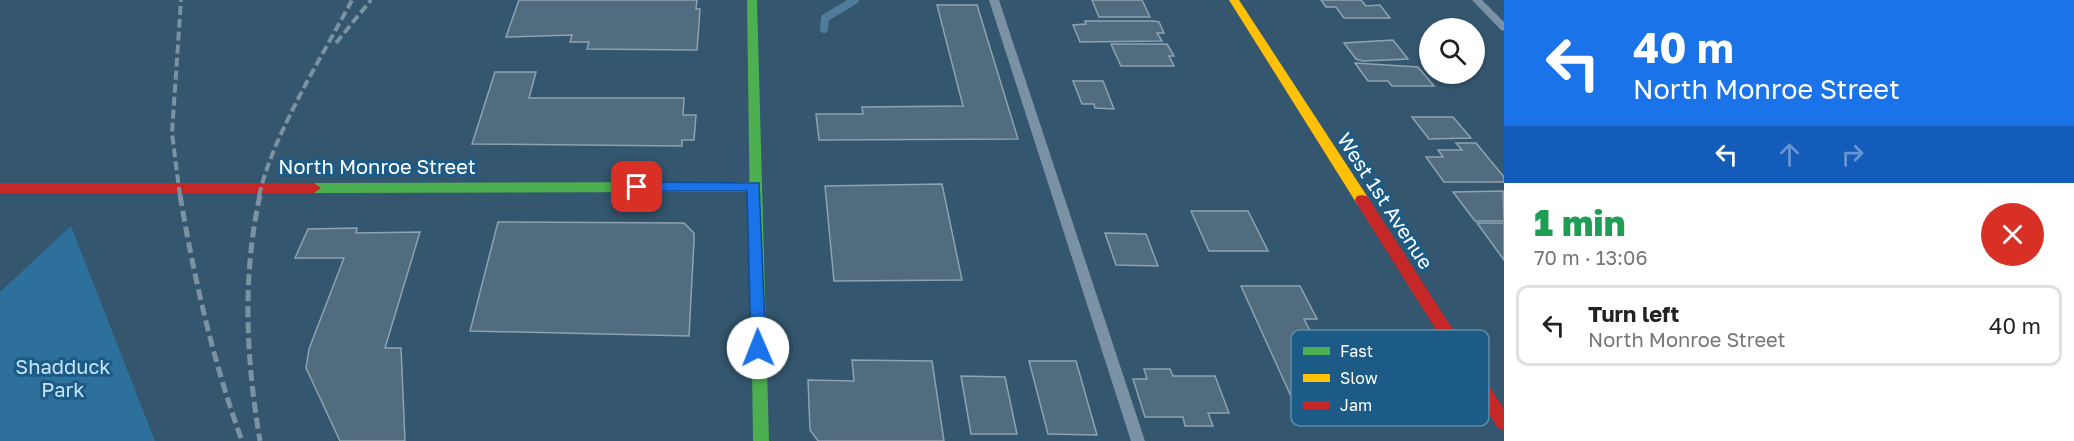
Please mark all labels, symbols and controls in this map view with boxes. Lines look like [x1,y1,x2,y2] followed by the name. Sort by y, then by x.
[1419,18,1485,84] map controls
[1419,18,1485,84] button: search
[1633,22,1734,72] text: 40 m
[1534,24,1612,102] icon: left
[1633,73,1900,105] text: North Monroe Street
[1333,128,1439,273] street label: West 1st Avenue
[1710,138,1743,171] icon: left
[1773,138,1806,171] icon: ahead
[1836,138,1869,171] icon: right
[278,154,476,178] street label: North Monroe Street
[611,161,662,212] pin
[620,170,653,203] icon: arrive
[1534,201,1625,244] text: 1 min
[1981,203,2044,266] button: close
[1534,245,1648,269] text: 70 m · 13:06
[1588,300,1679,327] text: Turn left
[1537,309,1570,342] icon: left
[1989,312,2041,339] text: 40 m
[726,316,790,380] position arrow
[1588,327,1786,351] text: North Monroe Street
[1291,330,1489,426] legend
[1340,341,1373,361] text: Fast
[15,354,111,401] park label: Shadduck Park
[1340,368,1378,388] text: Slow
[1340,395,1372,415] text: Jam

